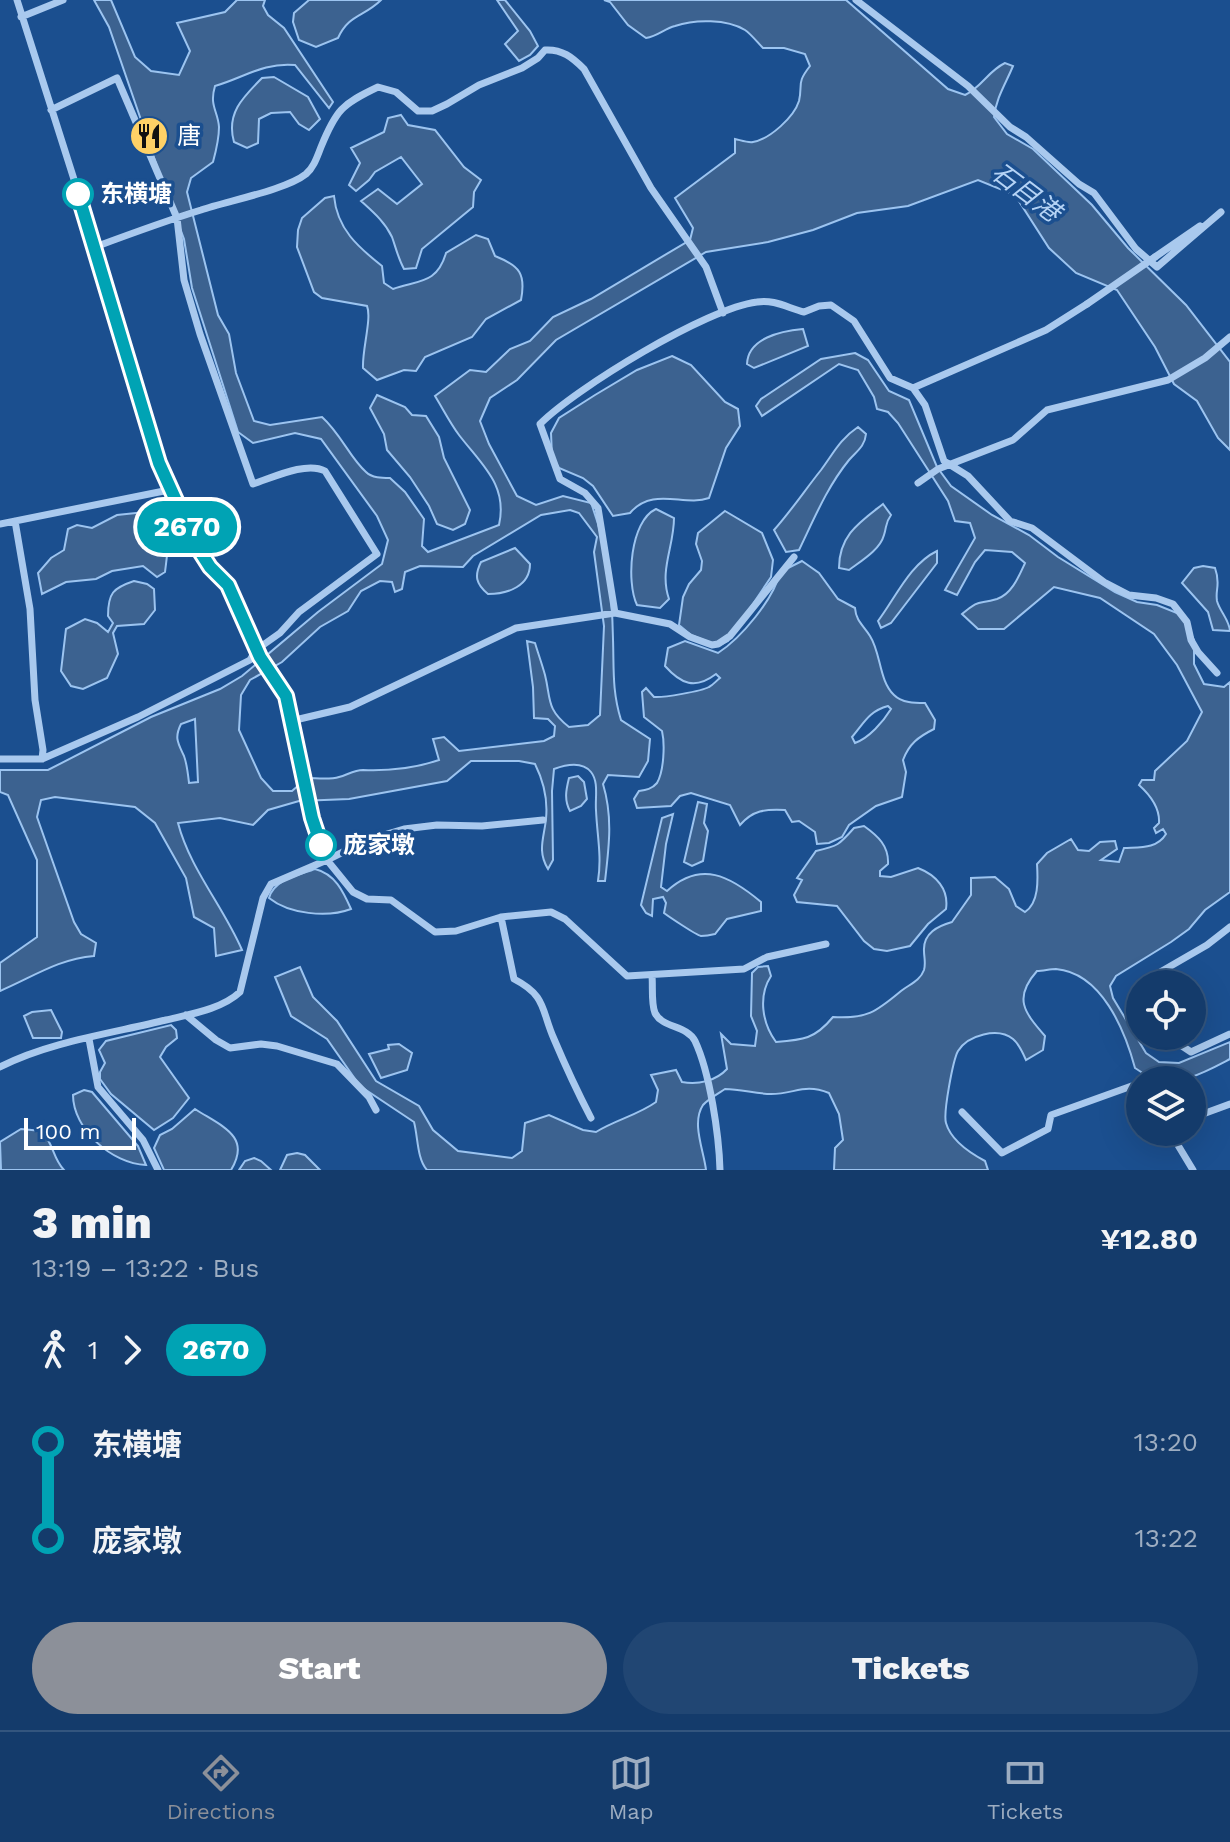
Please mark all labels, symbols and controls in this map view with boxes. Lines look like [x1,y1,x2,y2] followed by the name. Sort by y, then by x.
[128,115,170,157] restaurant icon: 唐
[177,122,201,150] place label: 唐
[986,157,1069,230] water label: 石目港
[63,179,93,209] marker: 东横塘
[100,180,172,208] place label: 东横塘
[131,501,243,553] line badge: 2670
[153,510,221,543] text: 2670
[306,830,336,860] marker: 庞家墩
[343,831,415,859] place label: 庞家墩
[1126,970,1206,1146] map controls
[1126,970,1206,1050] button: locate
[1126,1066,1206,1146] button: layers
[24,1114,136,1150] scale bar
[36,1119,100,1144] text: 100 m
[32,1197,152,1249] text: 3 min
[1100,1221,1198,1256] text: ¥12.80
[32,1253,259,1283] text: 13:19 – 13:22 · Bus
[32,1328,76,1372] icon: walk
[110,1328,154,1372] icon: forward
[182,1333,250,1366] text: 2670
[88,1335,98,1365] text: 1
[92,1427,182,1462] text: 东横塘
[1134,1427,1198,1457] text: 13:20
[92,1523,182,1558] text: 庞家墩
[1135,1523,1198,1553] text: 13:22
[32,1622,607,1714] button: Start
[623,1622,1198,1714] button: Tickets
[167,1751,275,1824] tab: Directions
[609,1751,654,1824] tab: Map
[987,1751,1063,1824] tab: Tickets

